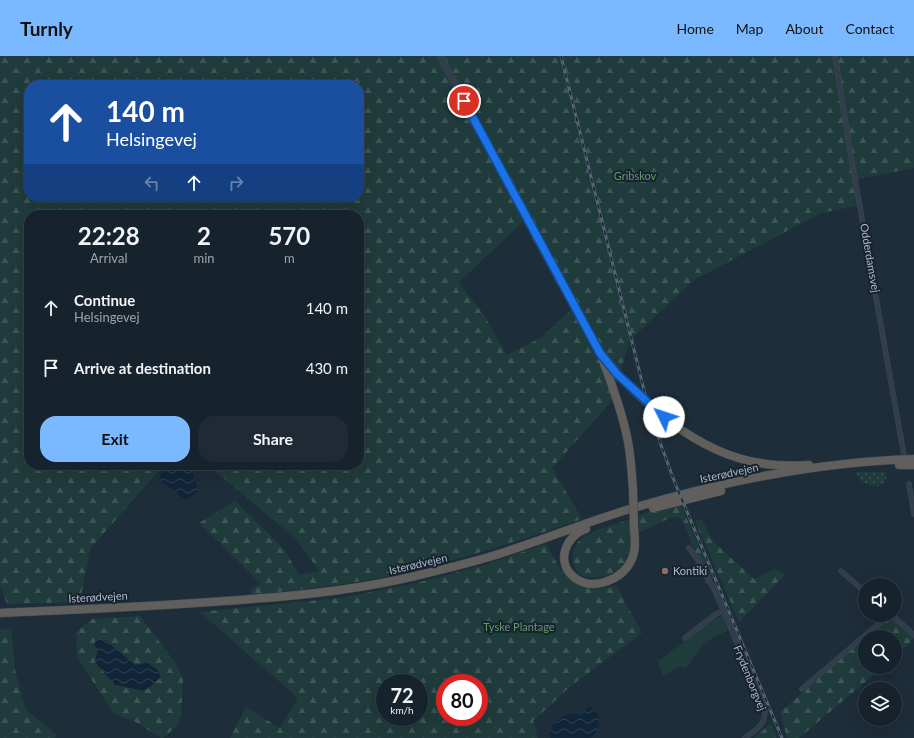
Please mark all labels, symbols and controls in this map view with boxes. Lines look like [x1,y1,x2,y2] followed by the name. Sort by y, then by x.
[20,17,73,40] text: Turnly
[676,20,714,37] text: Home
[736,20,763,37] text: Map
[785,20,823,37] text: About
[845,20,894,37] text: Contact
[447,84,481,118] pin
[453,90,475,112] icon: arrive
[106,94,185,128] text: 140 m
[40,96,92,148] icon: ahead
[106,128,197,150] text: Helsingevej
[614,169,657,182] park label: Gribskov
[141,172,163,194] icon: left
[183,172,205,194] icon: ahead
[225,172,247,194] icon: right
[78,221,140,250] text: 22:28
[197,221,211,250] text: 2
[268,221,310,250] text: 570
[858,222,883,294] street label: Odderdamsvej
[90,250,127,266] text: Arrival
[194,250,215,266] text: min
[284,250,295,266] text: m
[74,291,135,309] text: Continue
[40,297,62,319] icon: ahead
[306,299,348,317] text: 140 m
[74,309,140,325] text: Helsingevej
[40,357,62,379] icon: arrive
[74,359,211,377] text: Arrive at destination
[306,359,348,377] text: 430 m
[643,396,685,438] position arrow
[40,416,190,462] button: Exit
[198,416,348,462] button: Share
[698,460,759,485] street label: Isterødvejen
[387,550,448,577] street label: Isterødvejen
[673,564,708,577] place label: Kontiki
[660,566,670,576] marker: Kontiki
[858,578,902,726] map controls
[858,578,902,622] button: sound
[68,588,128,605] street label: Isterødvejen
[483,620,555,633] park label: Tyske Plantage
[858,630,902,674] button: search
[731,643,770,713] street label: Frydenborgvej
[436,674,488,726] speed limit sign: 80
[858,682,902,726] button: layers
[390,683,414,707] text: 72
[390,704,414,716] text: km/h

